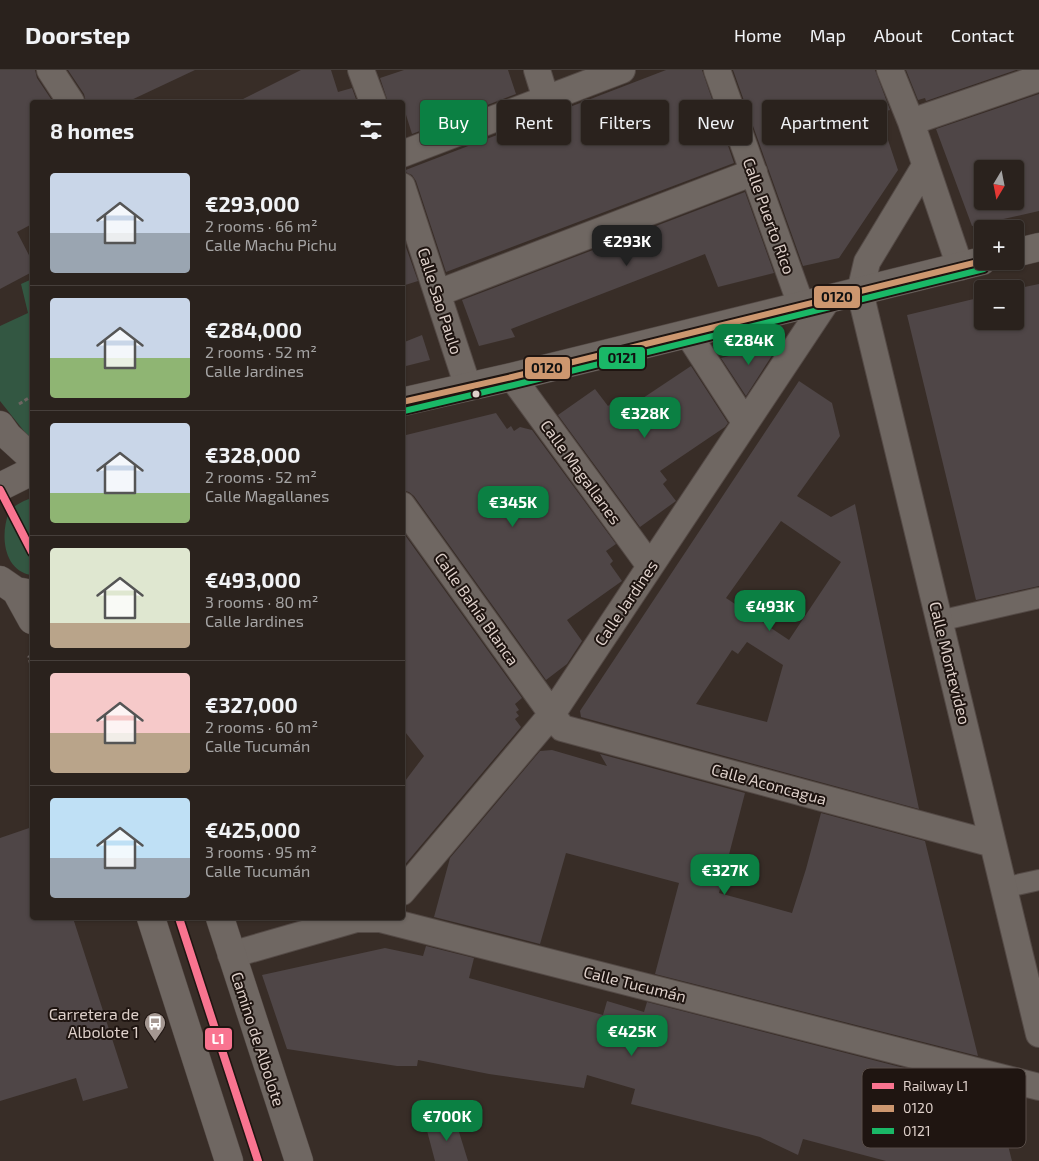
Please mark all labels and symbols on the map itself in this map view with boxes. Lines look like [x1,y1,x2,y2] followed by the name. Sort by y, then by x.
[740,155,799,277] street label: Calle Puerto Rico
[974,160,1024,210] north arrow
[592,224,662,267] pin: €293K
[414,245,467,357] street label: Calle Sao Paulo
[813,285,861,309] line badge: 0120
[821,288,853,305] text: 0120
[714,324,784,366] pin: €284K
[598,346,646,370] line badge: 0121
[607,349,637,366] text: 0121
[524,356,571,380] line badge: 0120
[531,359,563,376] text: 0120
[471,389,481,399] unlabelled marker
[610,396,680,439] pin: €328K
[537,416,626,528] street label: Calle Magallanes
[478,486,548,528] pin: €345K
[431,549,523,669] street label: Calle Bahía Blanca
[590,556,661,649] street label: Calle Jardines
[735,590,805,632] pin: €493K
[926,599,975,726] street label: Calle Montevideo
[709,759,829,808] street label: Calle Aconcagua
[690,854,760,896] pin: €327K
[582,962,688,1005] street label: Calle Tucumán
[228,969,289,1108] street label: Camino de Albolote
[49,1004,139,1041] place label: Carretera de Albolote 1
[143,1011,167,1042] bus stop icon: Carretera de Albolote 1
[597,1014,667,1057] pin: €425K
[204,1027,233,1051] line badge: L1
[212,1030,224,1047] text: L1
[862,1068,1026,1148] legend
[903,1077,968,1094] text: Railway L1
[903,1099,933,1116] text: 0120
[412,1100,482,1142] pin: €700K
[903,1122,930,1139] text: 0121

